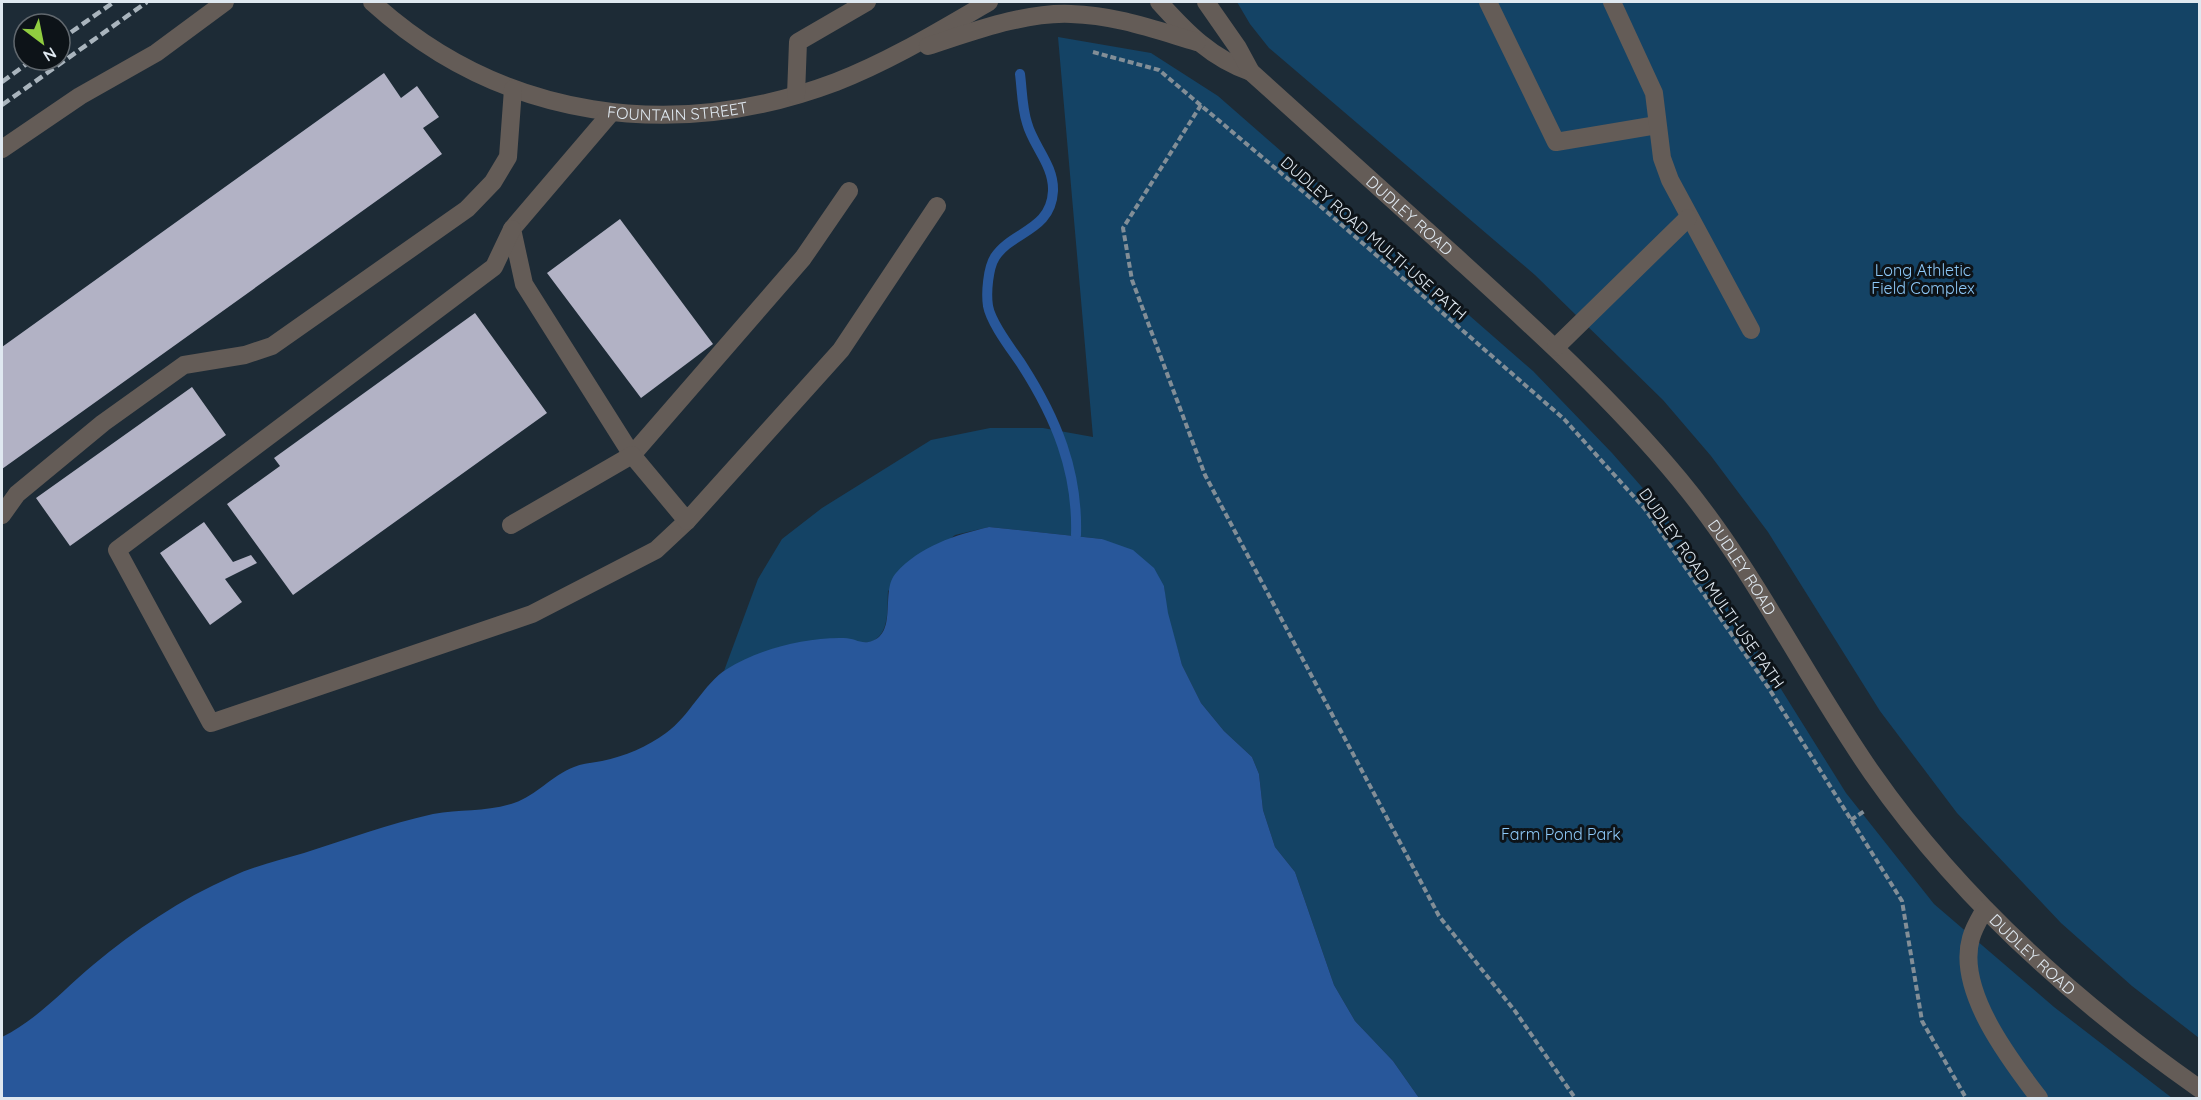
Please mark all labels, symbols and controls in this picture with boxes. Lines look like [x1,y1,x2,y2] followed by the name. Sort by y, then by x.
[12,12,72,72] north arrow
[40,43,60,66] text: N
[606,97,750,125] street label: FOUNTAIN STREET
[1277,152,1471,324] street label: DUDLEY ROAD MULTI-USE PATH
[1362,171,1457,259] street label: DUDLEY ROAD
[1871,260,1975,298] park label: Long Athletic Field Complex
[1635,484,1789,692] street label: DUDLEY ROAD MULTI-USE PATH
[1704,516,1781,619] street label: DUDLEY ROAD
[1501,824,1621,844] park label: Farm Pond Park
[1985,910,2080,999] street label: DUDLEY ROAD

